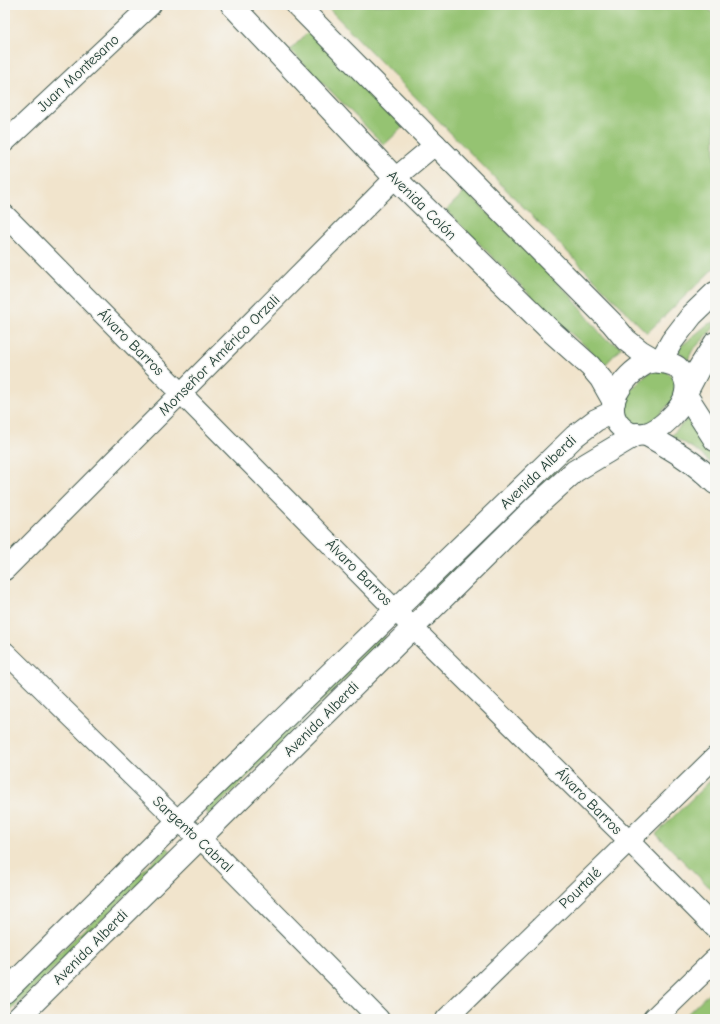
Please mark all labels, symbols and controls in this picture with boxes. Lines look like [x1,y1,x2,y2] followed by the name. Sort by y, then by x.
[33,30,123,116] street label: Juan Montesano
[383,166,461,244] street label: Avenida Colón
[155,291,283,419] street label: Monseñor Américo Orzali
[94,304,169,379] street label: Álvaro Barros
[496,431,580,513] street label: Avenida Alberdi
[322,534,397,609] street label: Álvaro Barros
[280,678,362,760] street label: Avenida Alberdi
[552,763,627,838] street label: Álvaro Barros
[149,792,237,876] street label: Sargento Cabral
[555,863,605,912] street label: Pourtalé
[49,906,131,988] street label: Avenida Alberdi

